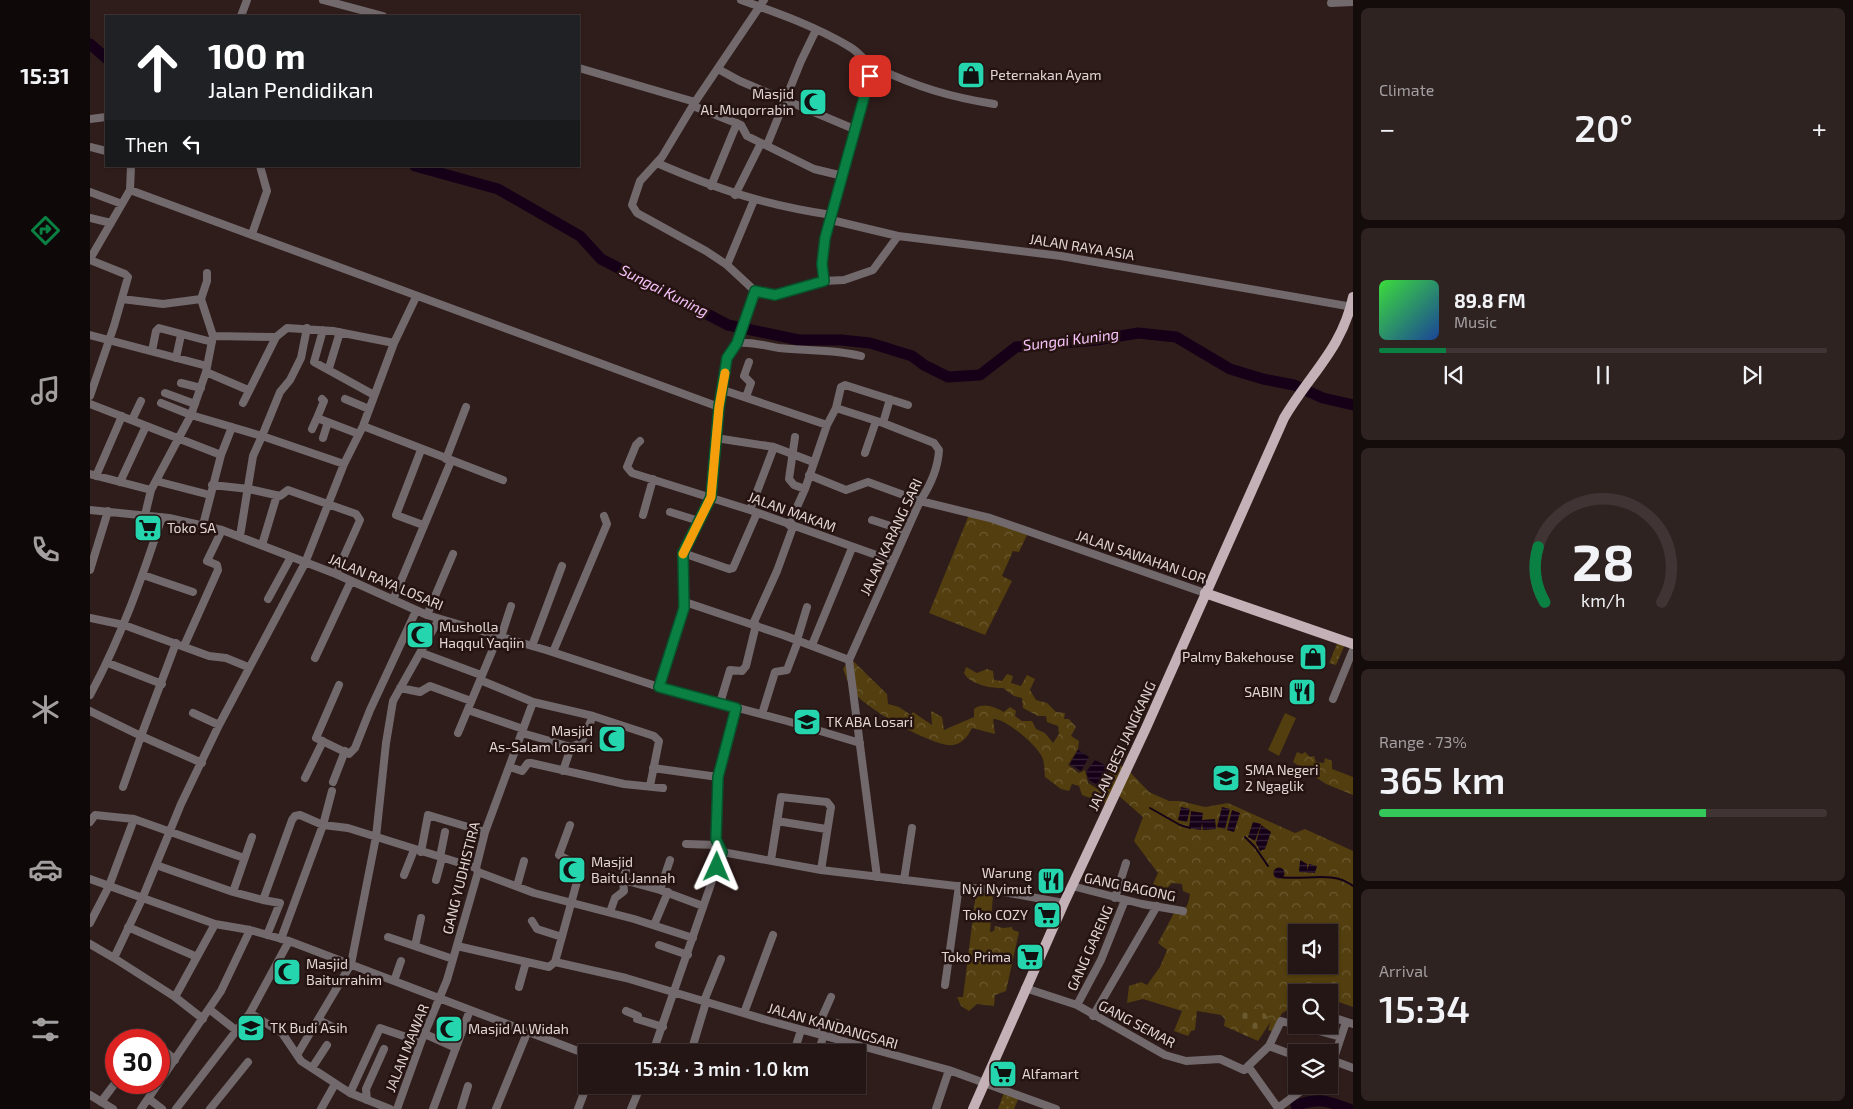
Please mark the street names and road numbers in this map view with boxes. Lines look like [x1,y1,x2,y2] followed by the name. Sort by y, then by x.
[1028,230,1136,263] street label: JALAN RAYA ASIA
[856,475,925,598] street label: JALAN KARANG SARI
[746,488,839,535] street label: JALAN MAKAM
[1074,526,1209,587] street label: JALAN SAWAHAN LOR
[326,550,446,613] street label: JALAN RAYA LOSARI
[1084,678,1159,813] street label: JALAN BESI JANGKANG
[438,819,483,936] street label: GANG YUDHISTIRA
[1083,868,1178,905] street label: GANG BAGONG
[1063,902,1116,993] street label: GANG GARENG
[1096,996,1179,1051] street label: GANG SEMAR
[766,999,900,1052] street label: JALAN KANDANGSARI
[381,1001,432,1094] street label: JALAN MAWAR

